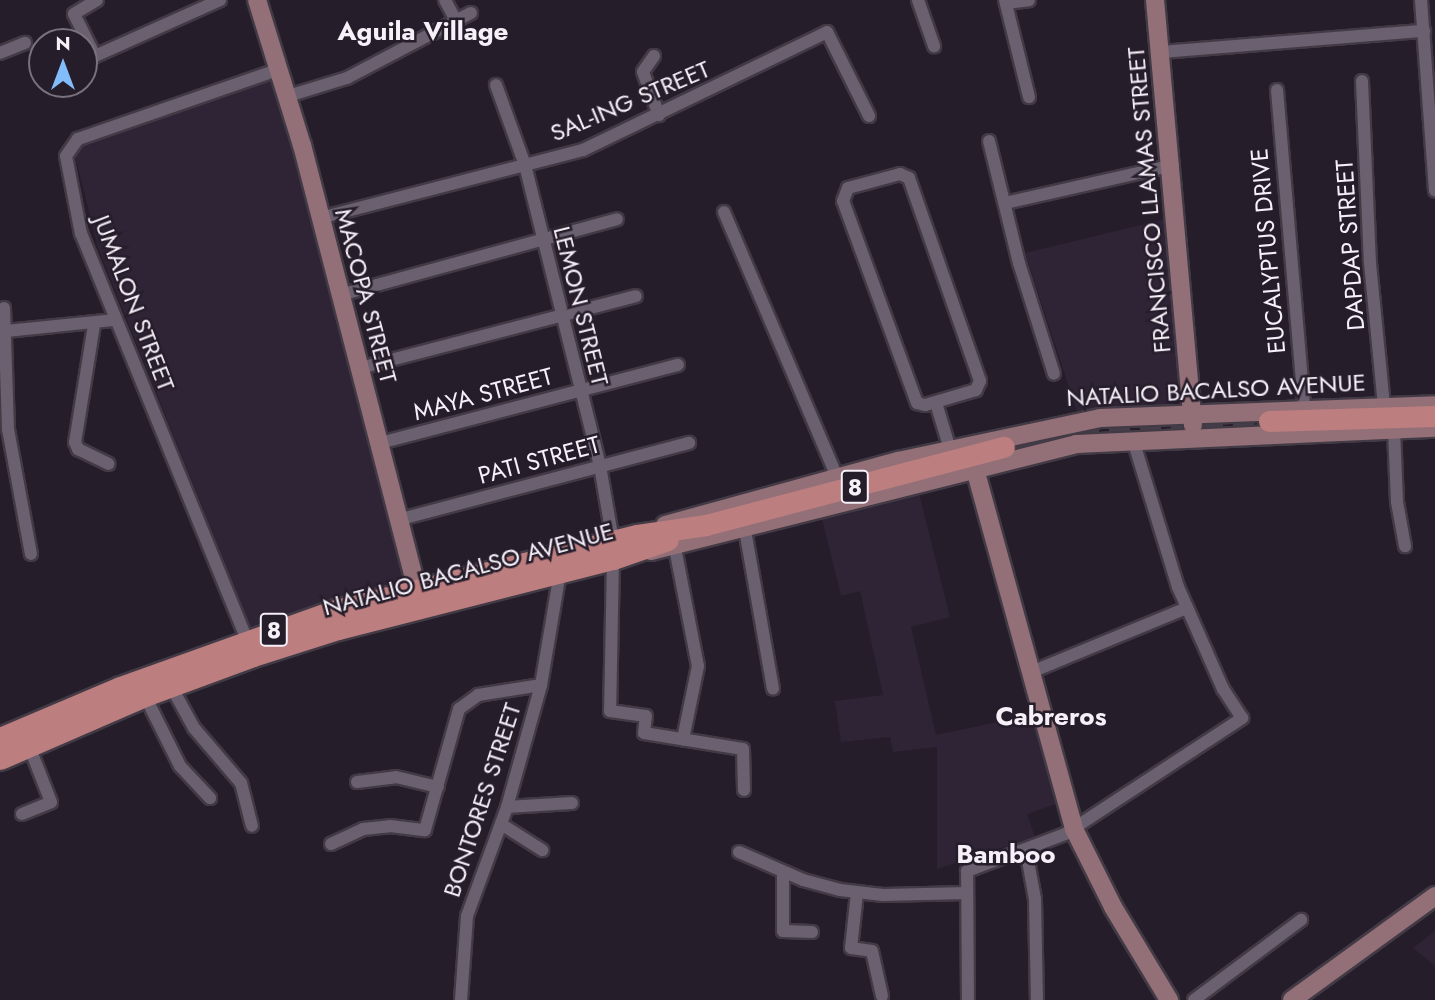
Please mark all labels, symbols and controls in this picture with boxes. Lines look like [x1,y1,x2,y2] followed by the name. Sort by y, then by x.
[337,16,509,48] district label: Aguila Village
[28,28,98,98] north arrow
[55,30,71,57] text: N
[1121,46,1177,354] street label: FRANCISCO LLAMAS STREET
[546,54,714,148] street label: SAL-ING STREET
[1245,147,1291,355] street label: EUCALYPTUS DRIVE
[1330,158,1370,332] street label: DAPDAP STREET
[329,205,403,387] street label: MACOPA STREET
[87,211,181,395] street label: JUMALON STREET
[547,223,615,389] street label: LEMON STREET
[410,362,556,426] street label: MAYA STREET
[1066,368,1366,412] street label: NATALIO BACALSO AVENUE
[475,430,603,490] street label: PATI STREET
[839,467,871,506] road number: 8
[320,516,616,622] street label: NATALIO BACALSO AVENUE
[258,610,290,650] road number: 8
[437,699,527,901] street label: BONTORES STREET
[996,701,1106,733] district label: Cabreros
[956,839,1056,871] district label: Bamboo

